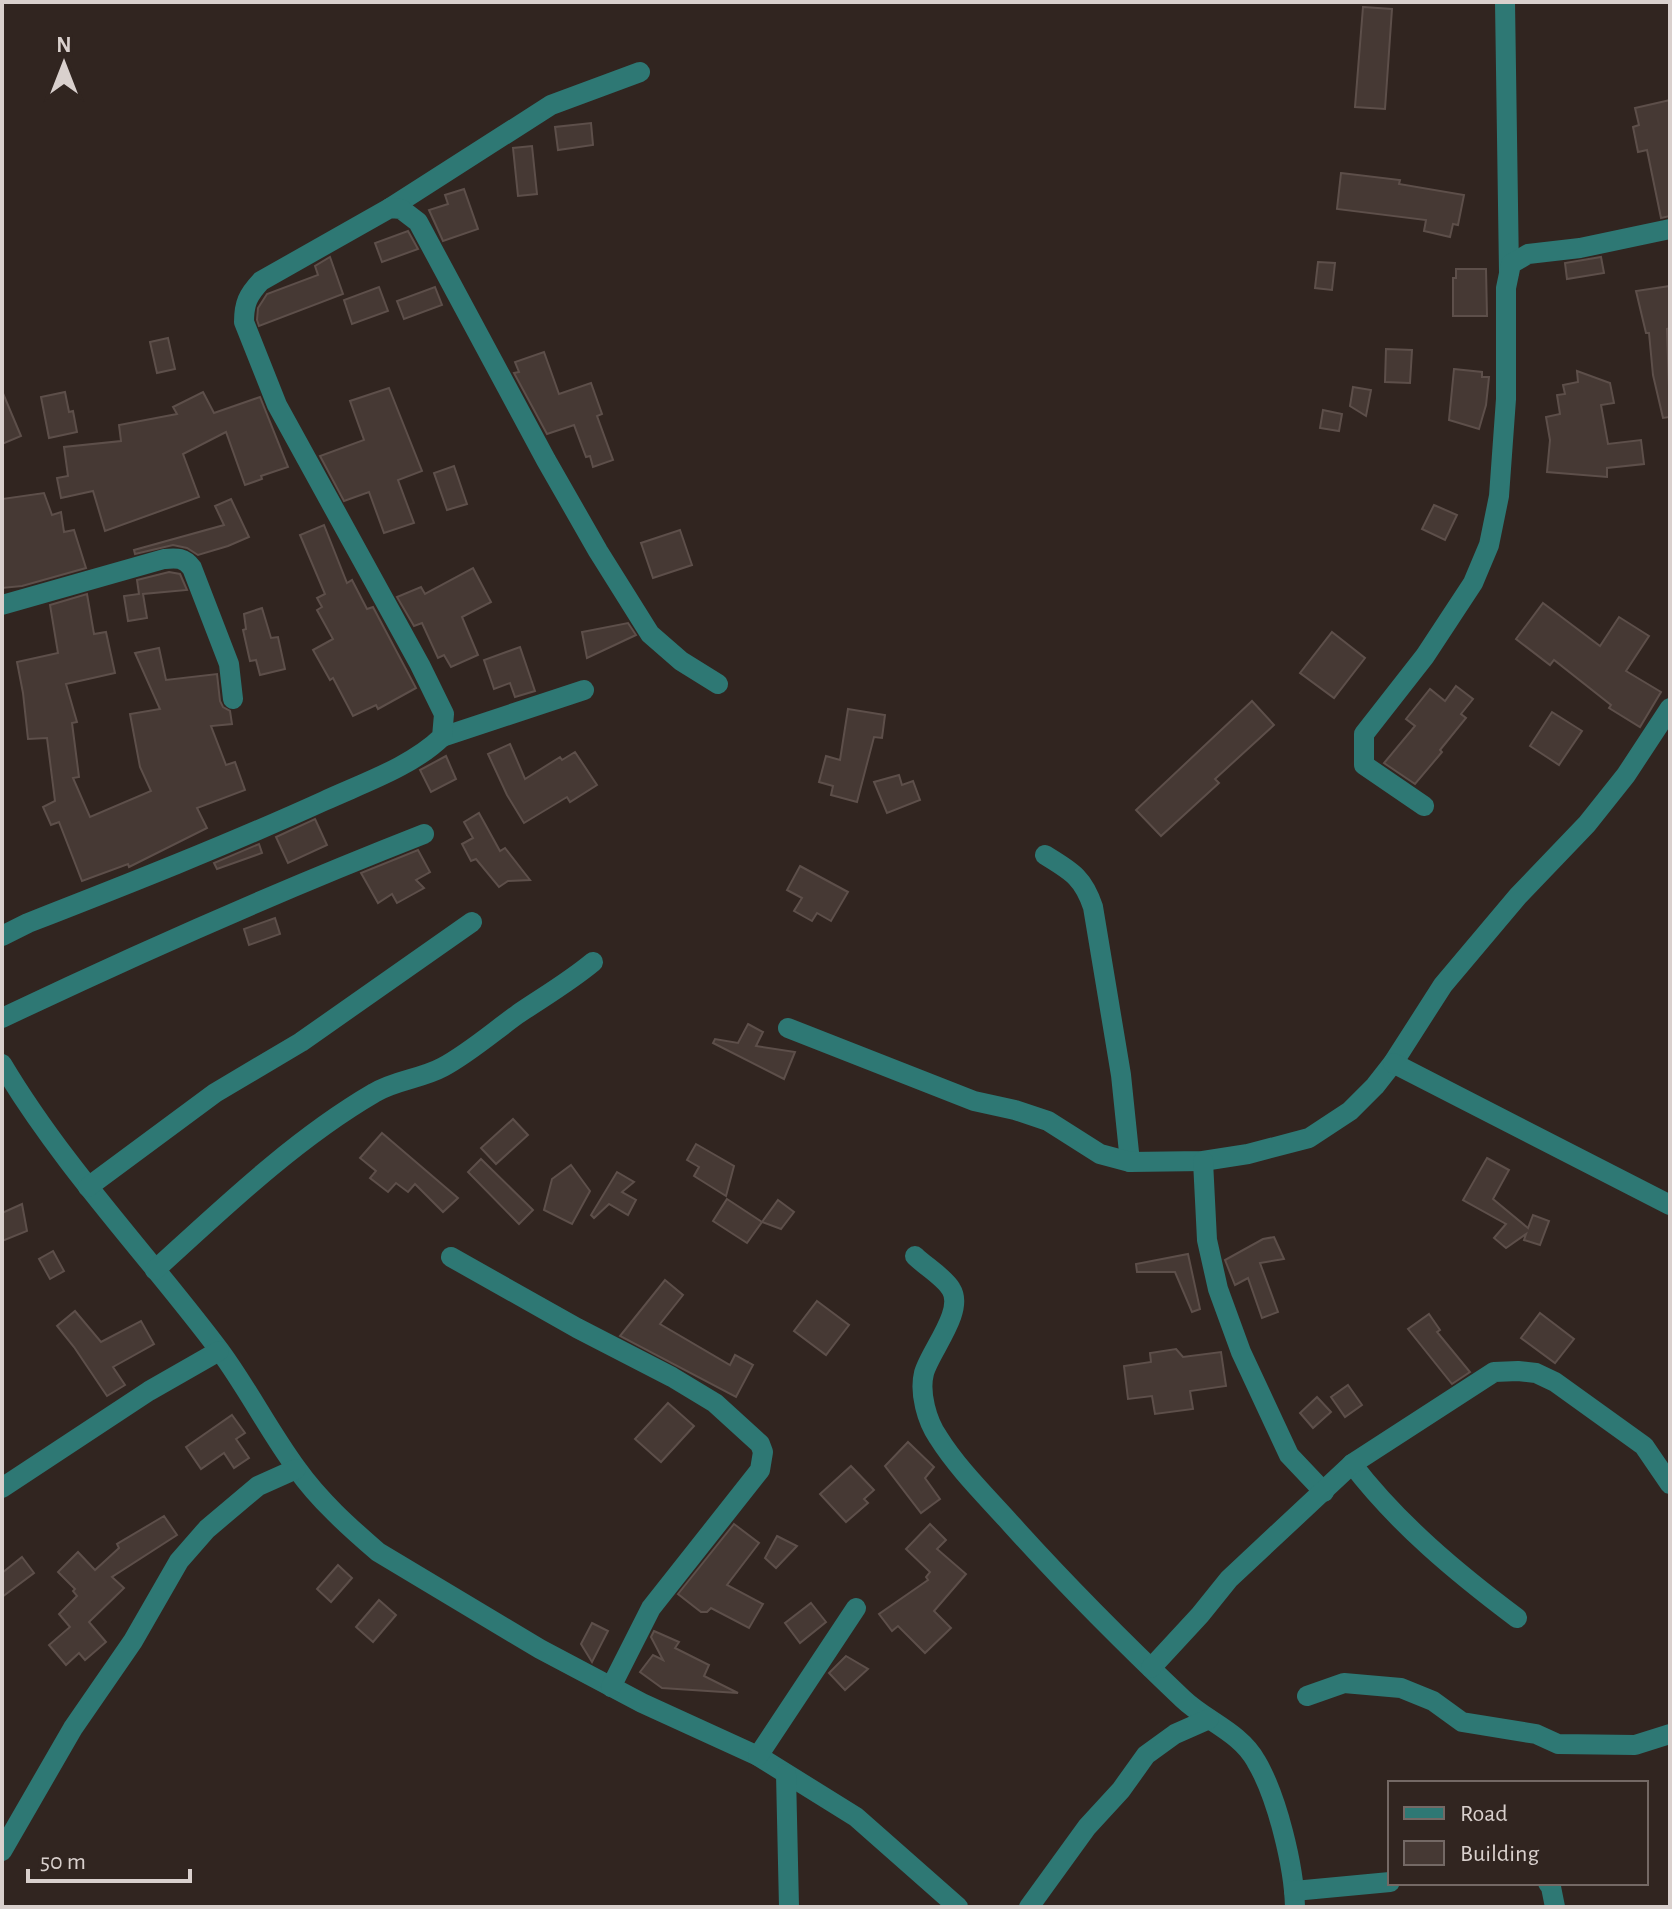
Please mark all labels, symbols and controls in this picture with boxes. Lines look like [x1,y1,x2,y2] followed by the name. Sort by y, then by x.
[24,24,104,104] north arrow
[56,34,72,56] text: N
[1388,1781,1648,1885] legend
[1460,1802,1508,1826] text: Road
[28,1833,190,1883] scale bar
[1460,1842,1539,1866] text: Building
[40,1850,86,1874] text: 50 m

